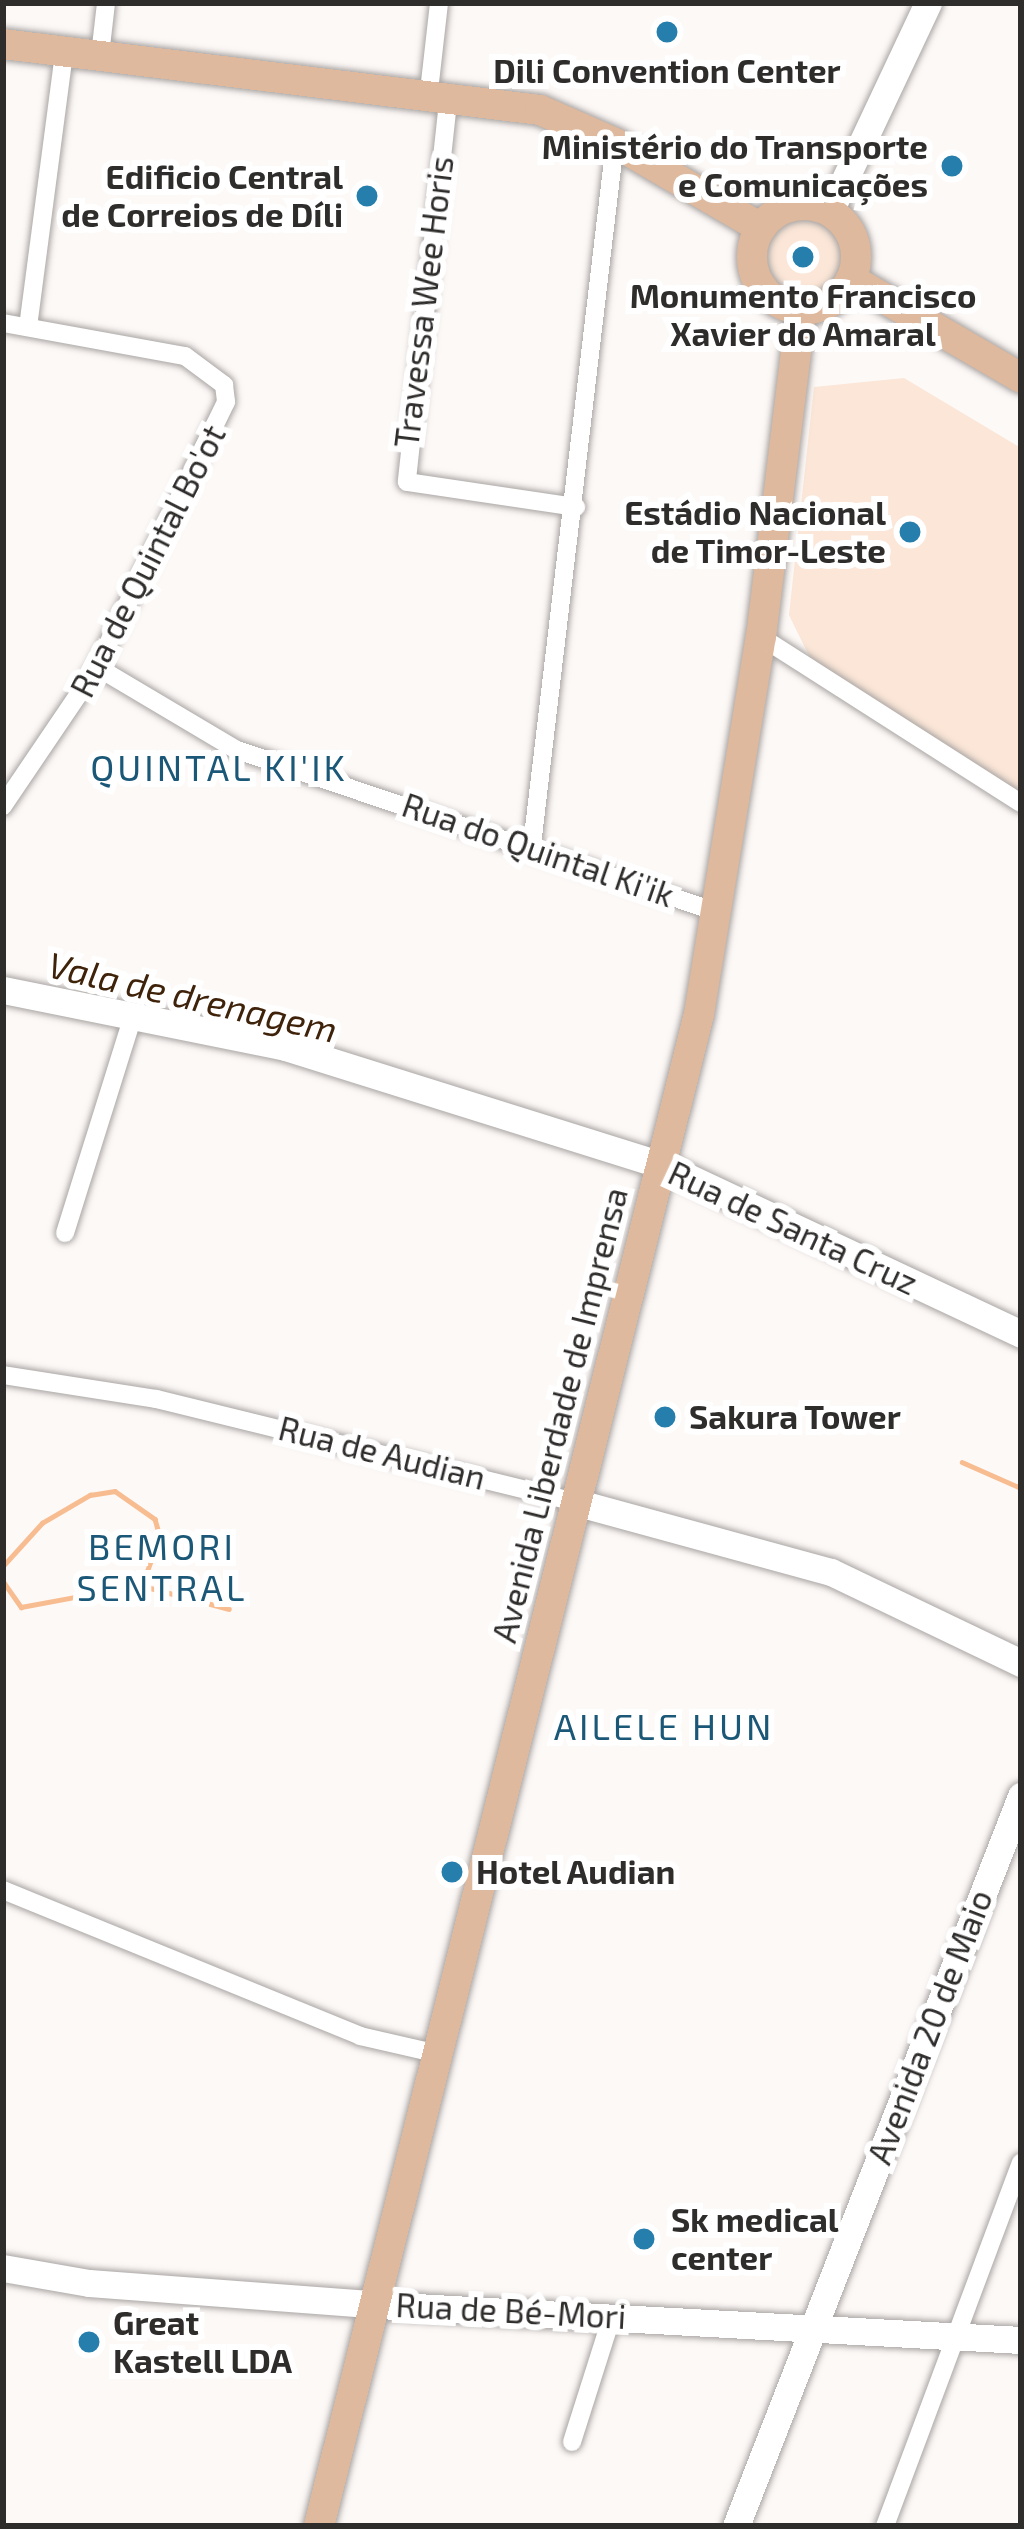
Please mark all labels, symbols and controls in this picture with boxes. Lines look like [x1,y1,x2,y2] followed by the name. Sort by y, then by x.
[654,19,680,45] marker: Dili Convention Center
[493,51,841,91] place label: Dili Convention Center
[541,127,928,205] place label: Ministério do Transporte e Comunicações
[939,153,965,179] marker: Ministério do Transporte e Comunicações
[386,154,462,450] street label: Travessa Wee Horis
[61,157,343,235] place label: Edificio Central de Correios de Díli
[354,183,380,209] marker: Edificio Central de Correios de Díli
[790,244,816,270] marker: Monumento Francisco Xavier do Amaral
[630,276,976,354] place label: Monumento Francisco Xavier do Amaral
[62,418,234,704] street label: Rua de Quintal Bo'ot
[624,493,886,571] place label: Estádio Nacional de Timor-Leste
[897,519,923,545] marker: Estádio Nacional de Timor-Leste
[90,745,348,789] district label: QUINTAL KI'IK
[397,785,679,915] street label: Rua do Quintal Ki'ik
[44,942,342,1050] water label: Vala de drenagem
[662,1153,924,1303] street label: Rua de Santa Cruz
[484,1183,636,1647] street label: Avenida Liberdade de Imprensa
[689,1397,902,1437] place label: Sakura Tower
[652,1404,678,1430] marker: Sakura Tower
[274,1408,490,1498] street label: Rua de Audian
[77,1523,247,1608] district label: BEMORI SENTRAL
[554,1704,774,1748] district label: AILELE HUN
[476,1852,677,1892] place label: Hotel Audian
[439,1859,465,1885] marker: Hotel Audian
[859,1884,1001,2170] street label: Avenida 20 de Maio
[671,2200,839,2278] place label: Sk medical center
[628,2223,660,2255] marker: Sk medical center
[395,2285,627,2337] street label: Rua de Bé-Mori
[113,2303,293,2381] place label: Great Kastell LDA
[76,2329,102,2355] marker: Great Kastell LDA

